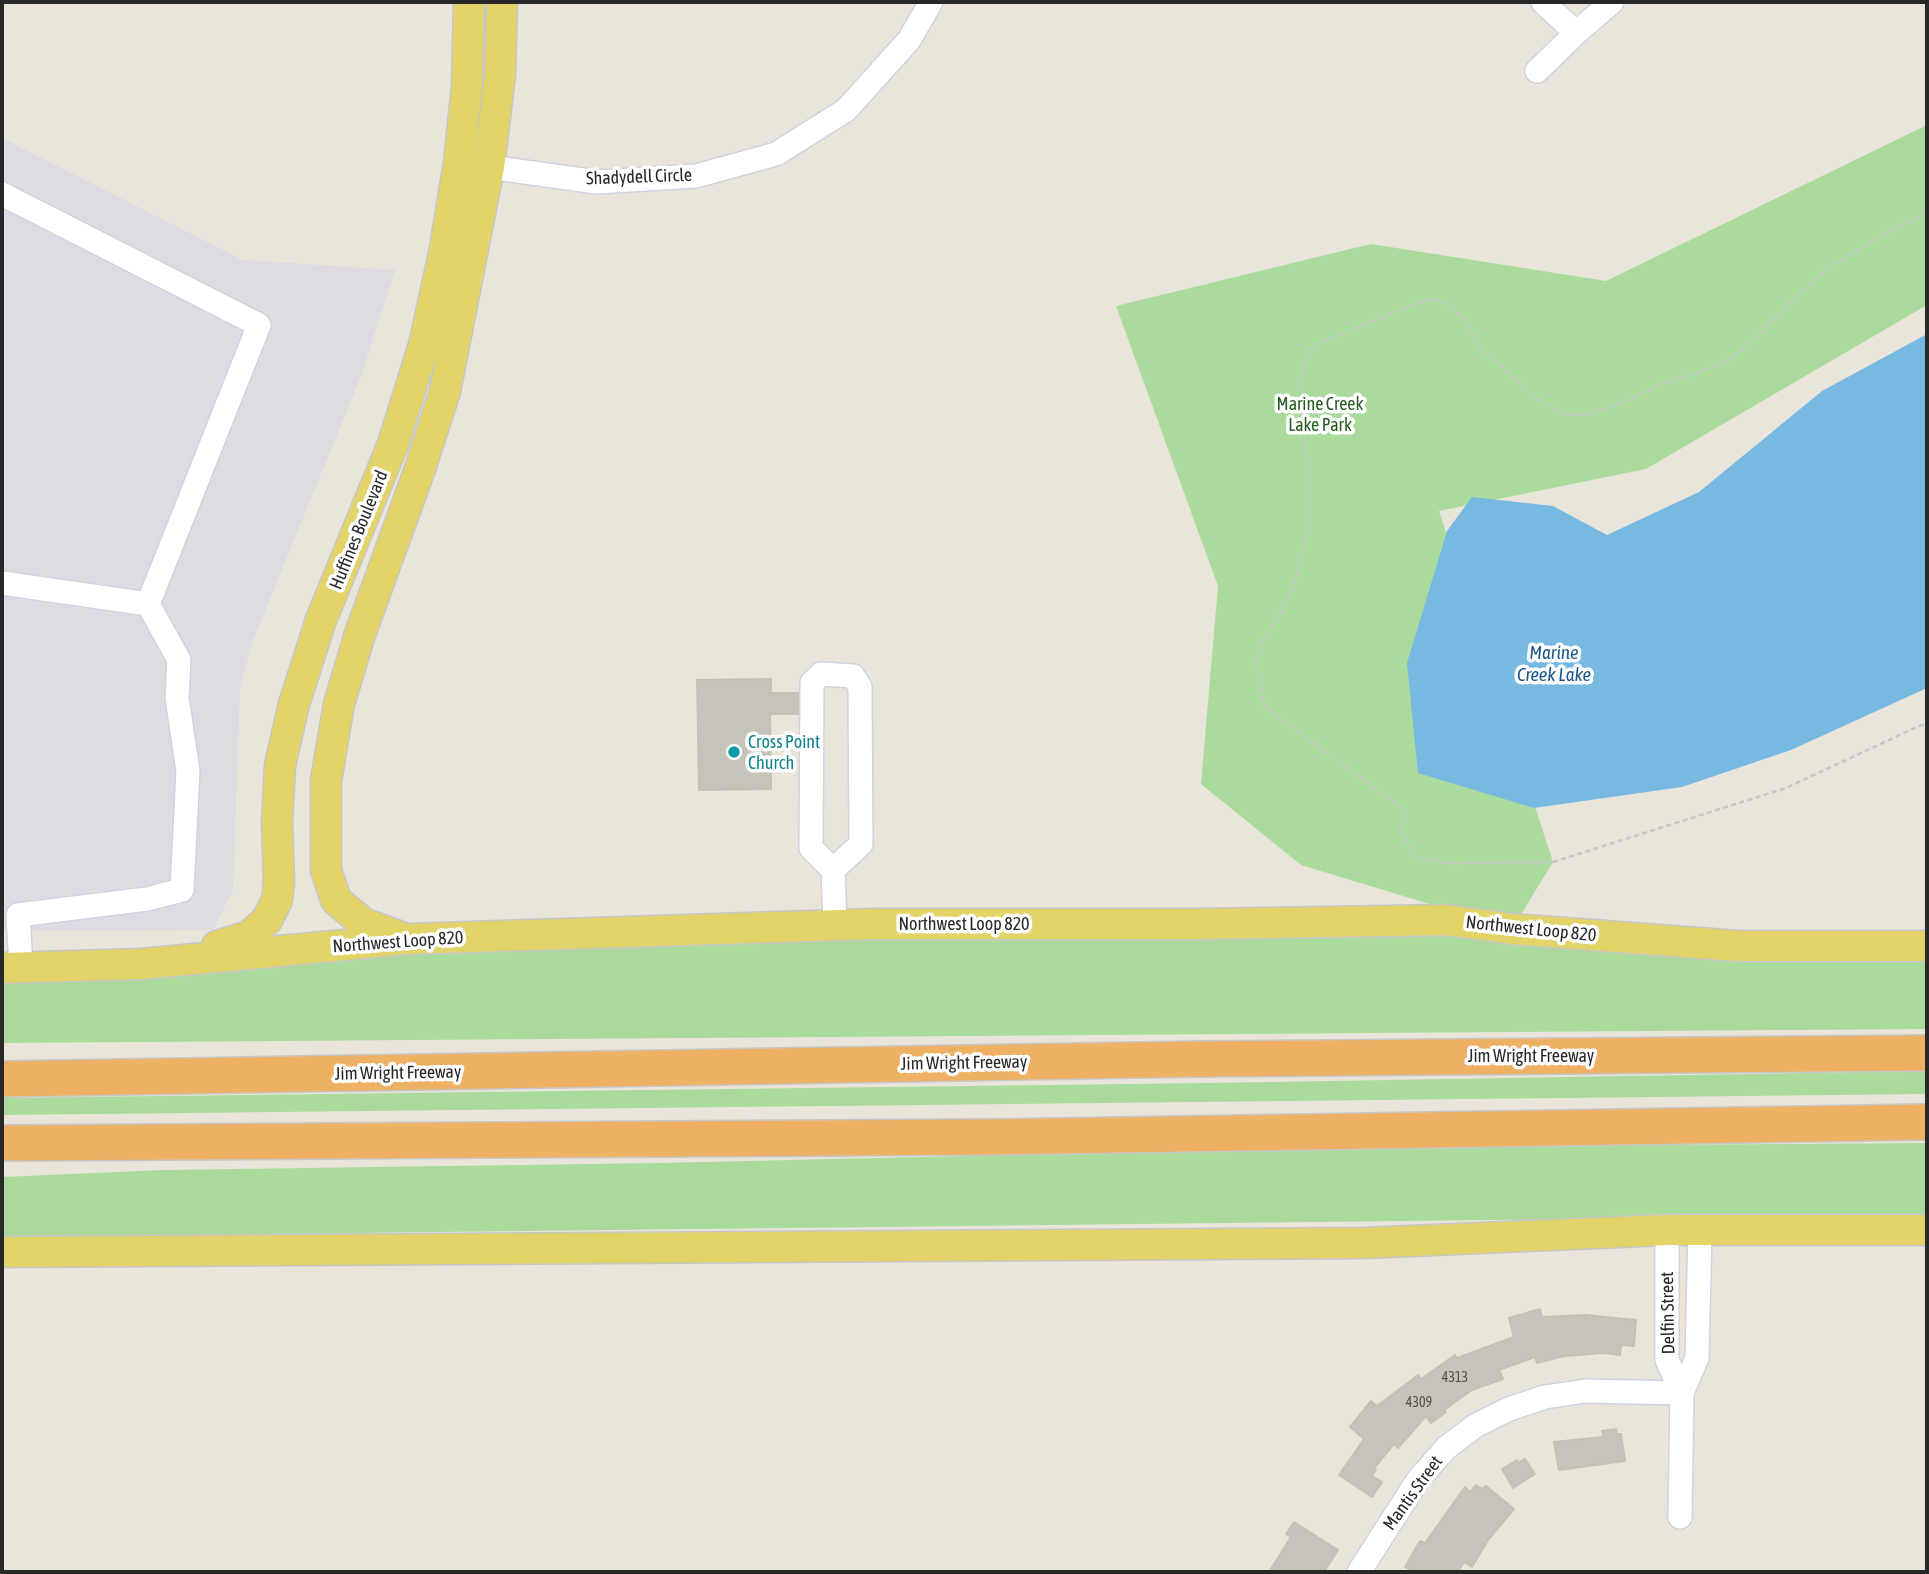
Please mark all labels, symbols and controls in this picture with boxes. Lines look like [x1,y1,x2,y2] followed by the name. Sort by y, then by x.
[586,164,692,190] street label: Shadydell Circle
[1277,393,1363,436] park label: Marine Creek Lake Park
[325,467,393,593] street label: Huffines Boulevard
[1517,642,1591,686] water label: Marine Creek Lake
[748,731,820,774] place label: Cross Point Church
[726,744,742,760] marker: Cross Point Church
[1465,911,1597,947] street label: Northwest Loop 820
[898,913,1030,935] street label: Northwest Loop 820
[332,927,464,957] street label: Northwest Loop 820
[1468,1045,1594,1067] street label: Jim Wright Freeway
[901,1051,1027,1075] street label: Jim Wright Freeway
[335,1061,461,1085] street label: Jim Wright Freeway
[1656,1271,1680,1355] street label: Delfin Street
[1442,1370,1468,1386] house number: 4313
[1406,1395,1432,1411] house number: 4309
[1379,1452,1447,1534] street label: Mantis Street

